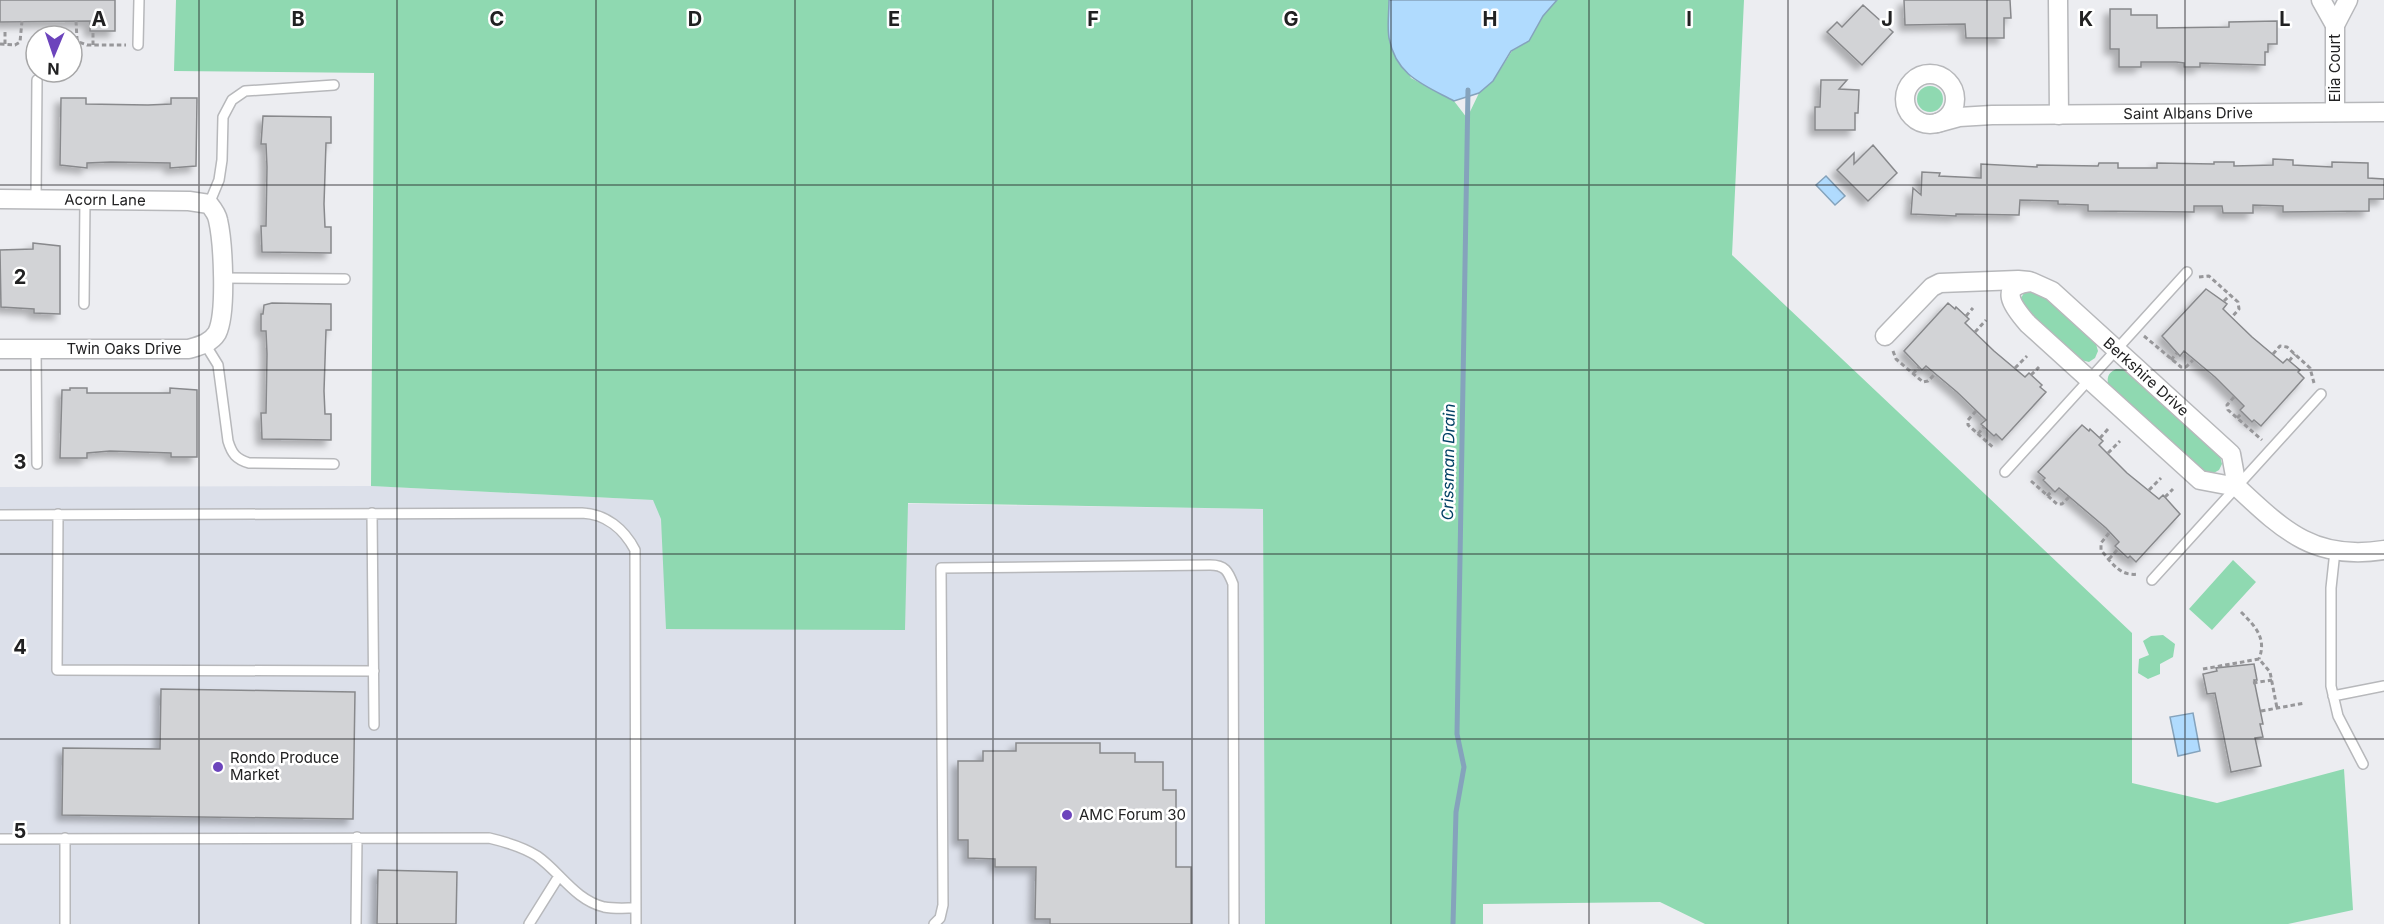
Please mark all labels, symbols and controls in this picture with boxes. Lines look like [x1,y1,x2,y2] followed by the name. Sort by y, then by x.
[92,7,107,31] text: A
[291,7,305,31] text: B
[490,7,504,31] text: C
[688,7,702,31] text: D
[888,7,900,31] text: E
[1087,7,1099,31] text: F
[1283,7,1299,31] text: G
[1483,7,1497,31] text: H
[1686,7,1692,31] text: I
[1881,7,1893,31] text: J
[2079,7,2093,31] text: K
[2279,7,2291,31] text: L
[24,24,84,84] north arrow
[2325,34,2344,102] street label: Elia Court
[47,59,60,79] text: N
[2123,103,2253,123] street label: Saint Albans Drive
[64,190,146,210] street label: Acorn Lane
[14,265,26,289] text: 2
[2100,333,2193,420] street label: Berkshire Drive
[66,339,182,358] street label: Twin Oaks Drive
[1437,403,1459,521] water label: Crissman Drain
[14,450,26,474] text: 3
[13,635,27,659] text: 4
[230,748,339,784] place label: Rondo Produce Market
[211,760,225,774] marker: Rondo Produce Market
[1079,805,1186,824] place label: AMC Forum 30
[1060,808,1074,822] marker: AMC Forum 30
[14,819,26,843] text: 5

